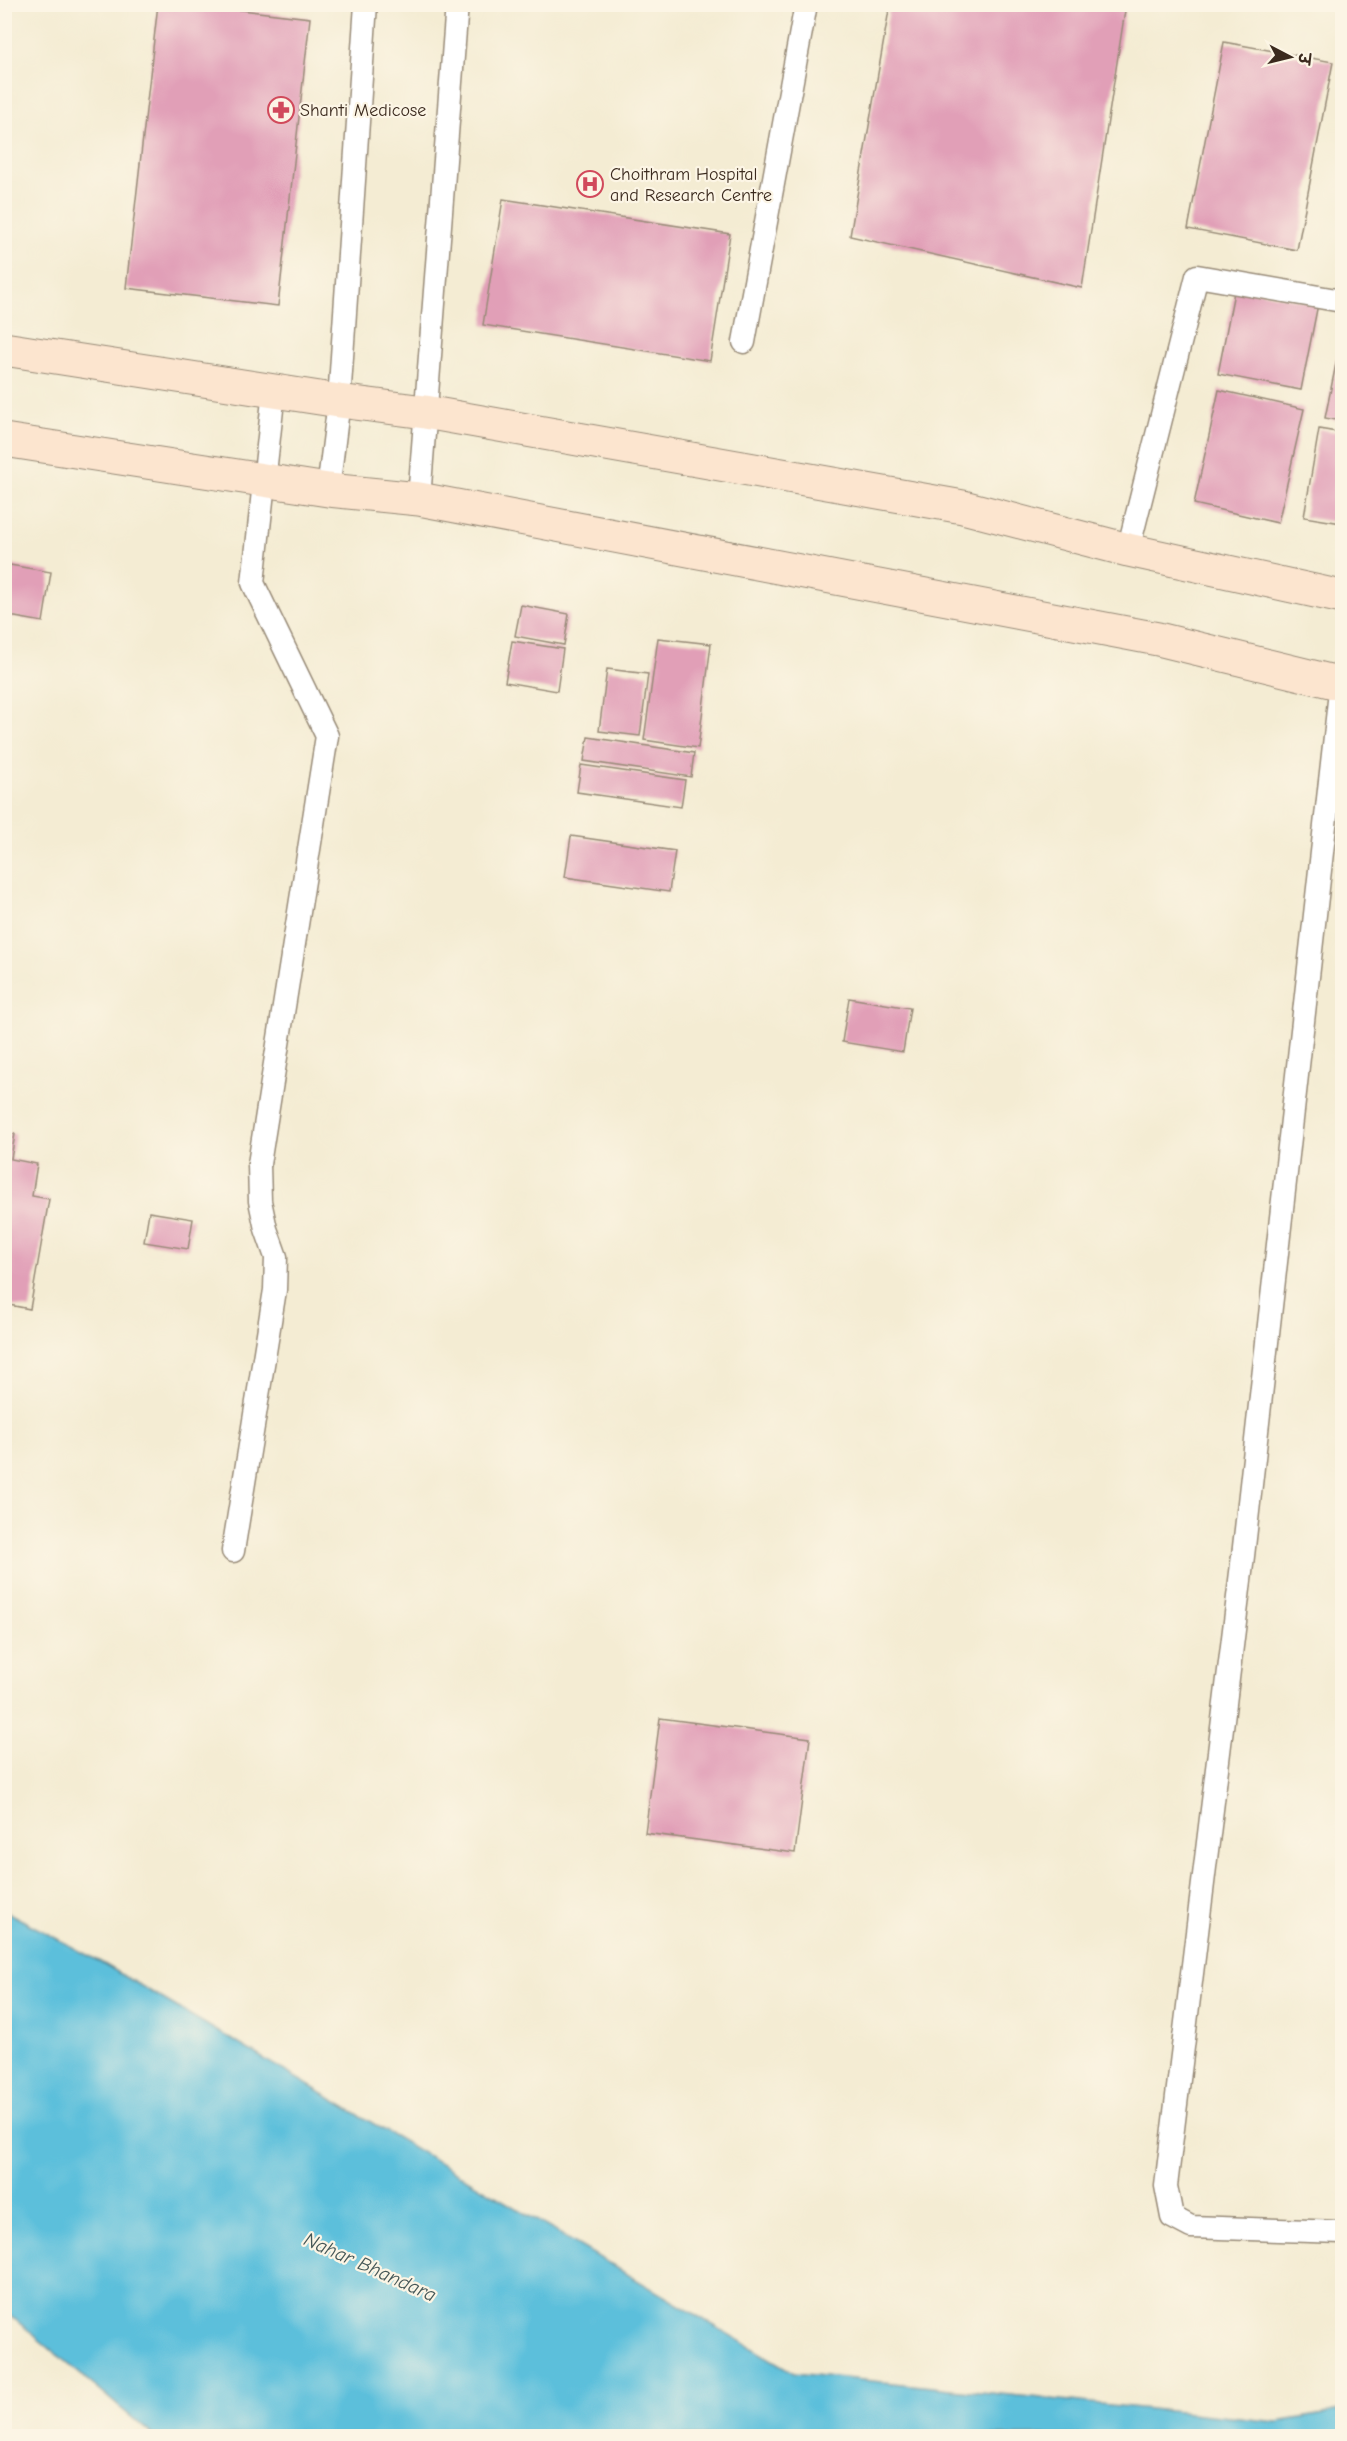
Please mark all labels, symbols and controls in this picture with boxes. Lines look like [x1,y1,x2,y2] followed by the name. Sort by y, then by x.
[1260,27,1320,87] north arrow
[1294,50,1314,66] text: उ
[266,95,296,125] pharmacy icon: Shanti Medicose
[300,100,426,121] place label: Shanti Medicose
[610,164,772,206] place label: Choithram Hospital and Research Centre
[575,169,605,199] hospital icon: Choithram Hospital and Research Centre
[300,2228,440,2306] water label: Nahar Bhandara

